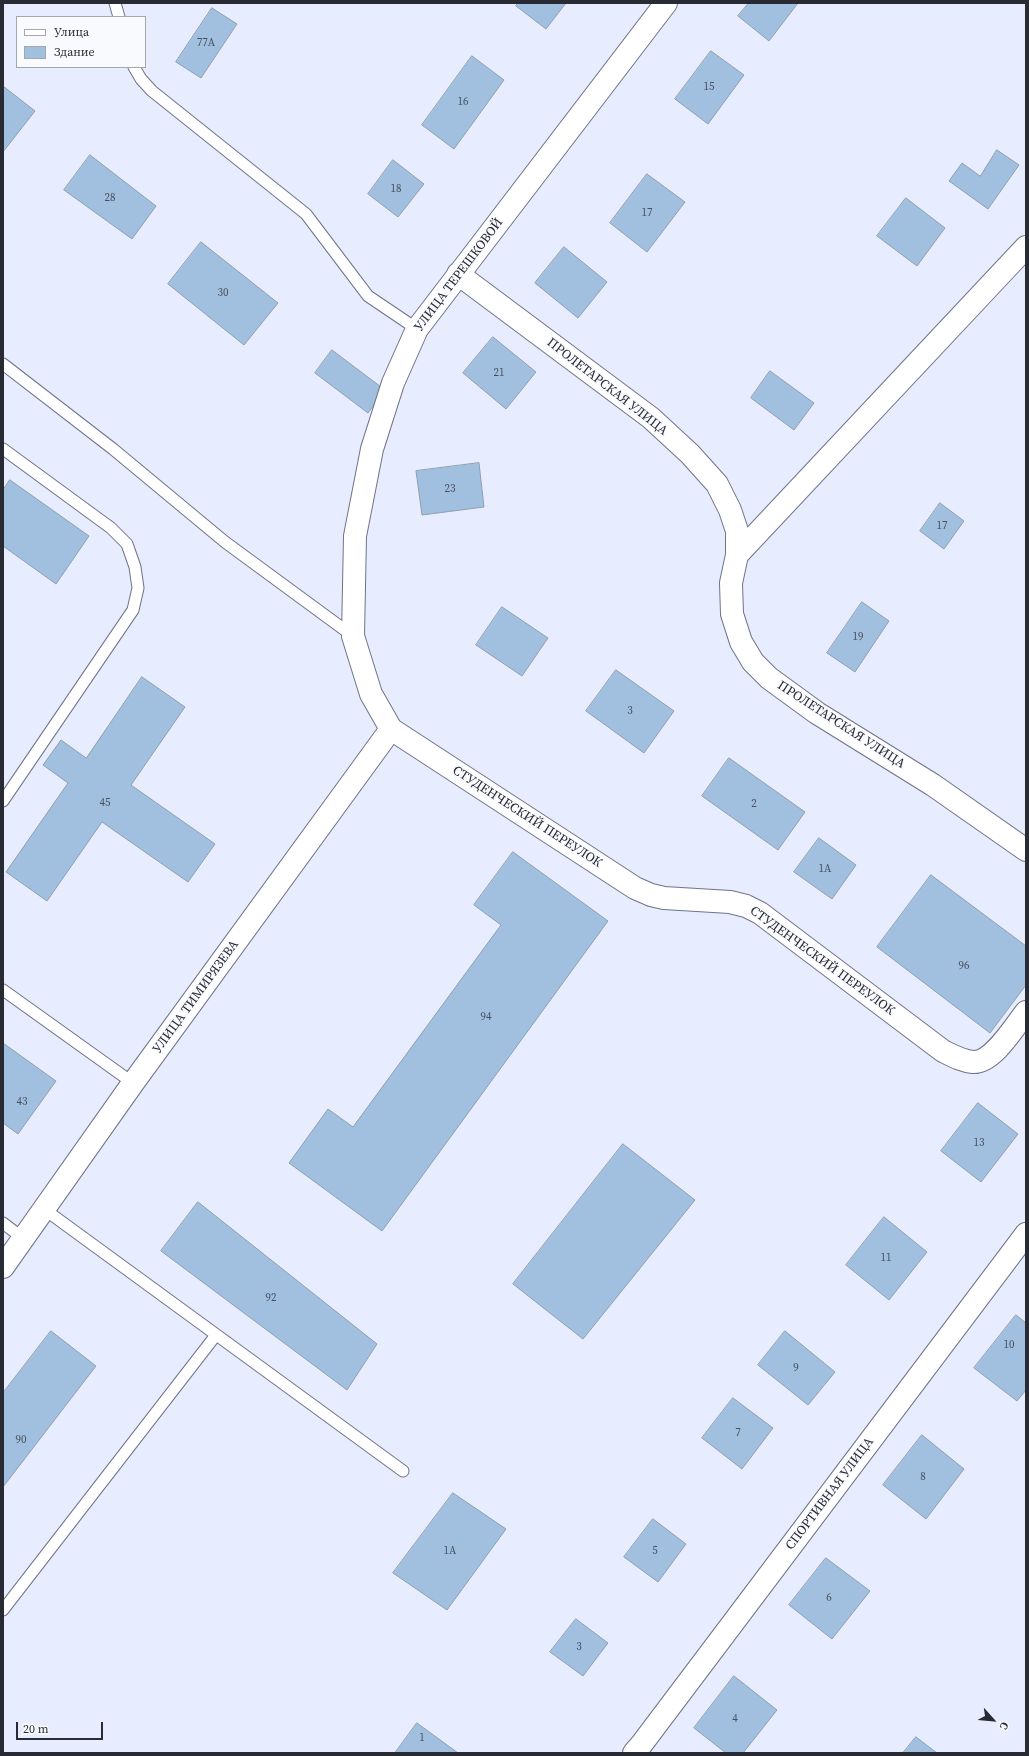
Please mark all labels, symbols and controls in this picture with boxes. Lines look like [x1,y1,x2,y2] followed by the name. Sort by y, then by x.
[16,16,146,68] legend
[54,24,89,40] text: Улица
[197,36,215,50] house number: 77А
[54,44,95,60] text: Здание
[704,80,714,94] house number: 15
[458,95,468,109] house number: 16
[391,182,401,196] house number: 18
[105,191,115,205] house number: 28
[642,206,652,220] house number: 17
[411,215,507,335] street label: УЛИЦА ТЕРЕШКОВОЙ
[218,286,228,300] house number: 30
[544,335,670,439] street label: ПРОЛЕТАРСКАЯ УЛИЦА
[494,366,504,380] house number: 21
[445,482,455,496] house number: 23
[937,519,947,533] house number: 17
[853,630,863,644] house number: 19
[774,678,908,772] street label: ПРОЛЕТАРСКАЯ УЛИЦА
[627,704,633,718] house number: 3
[449,763,605,871] street label: СТУДЕНЧЕСКИЙ ПЕРЕУЛОК
[100,796,110,810] house number: 45
[751,797,757,811] house number: 2
[819,862,831,876] house number: 1А
[747,903,897,1019] street label: СТУДЕНЧЕСКИЙ ПЕРЕУЛОК
[150,937,242,1057] street label: УЛИЦА ТИМИРЯЗЕВА
[959,959,969,973] house number: 96
[481,1010,491,1024] house number: 94
[17,1095,27,1109] house number: 43
[974,1136,984,1150] house number: 13
[881,1251,891,1265] house number: 11
[266,1291,276,1305] house number: 92
[1004,1338,1014,1352] house number: 10
[793,1361,799,1375] house number: 9
[735,1426,741,1440] house number: 7
[16,1433,26,1447] house number: 90
[783,1435,877,1553] street label: СПОРТИВНАЯ УЛИЦА
[920,1470,926,1484] house number: 8
[444,1544,456,1558] house number: 1А
[652,1544,658,1558] house number: 5
[826,1591,832,1605] house number: 6
[576,1640,582,1654] house number: 3
[973,1700,1013,1740] north arrow
[732,1712,738,1726] house number: 4
[18,1714,105,1740] scale bar
[996,1719,1012,1732] text: С
[23,1721,49,1737] text: 20 m
[419,1731,425,1745] house number: 1

